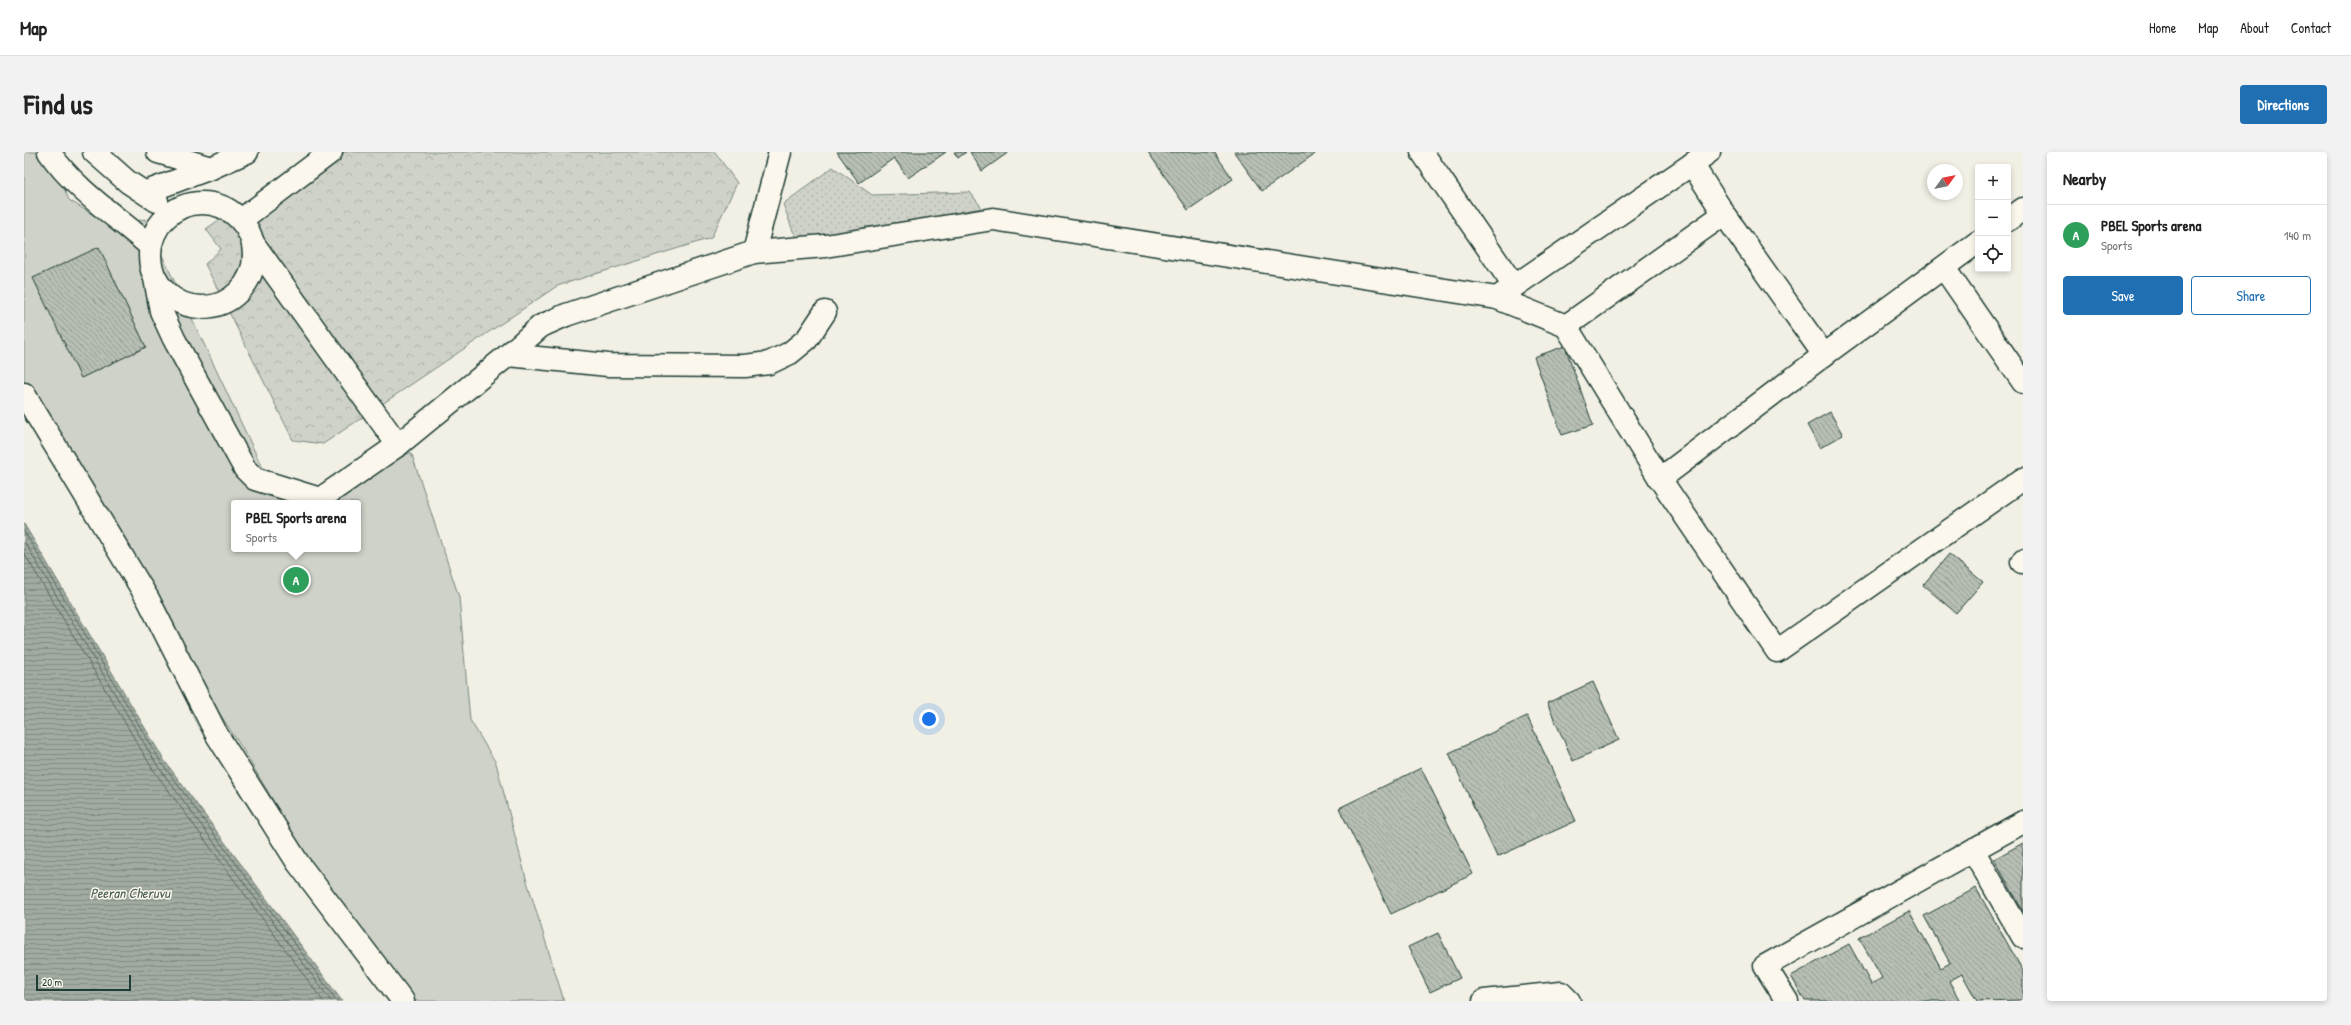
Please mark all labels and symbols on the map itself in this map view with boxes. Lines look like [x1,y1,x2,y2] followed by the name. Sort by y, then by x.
[1927,164,1963,200] north arrow
[283,565,309,595] pin: A
[919,709,939,729] your location
[90,883,171,902] water label: Peeran Cheruvu
[36,973,131,992] scale bar

